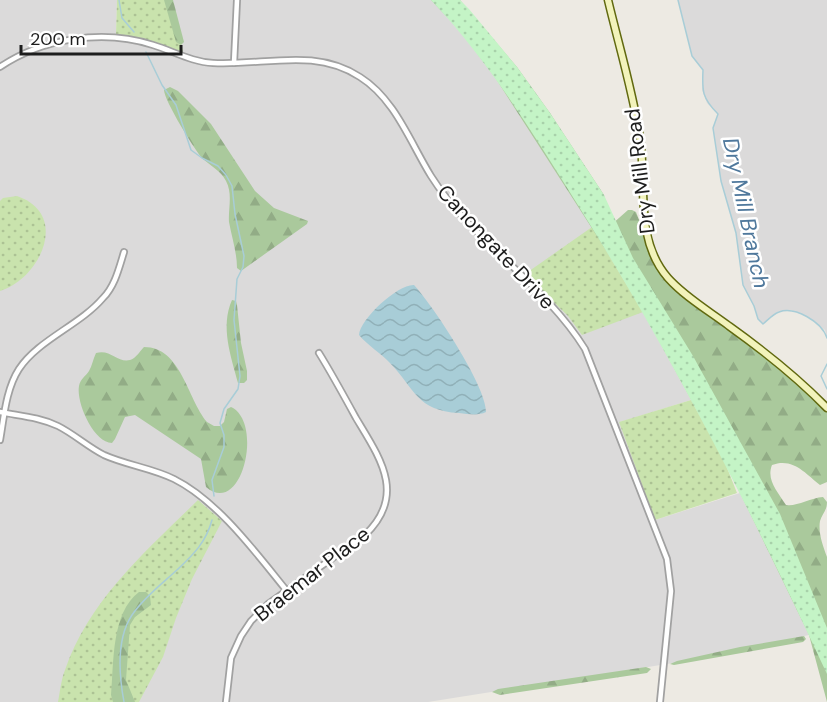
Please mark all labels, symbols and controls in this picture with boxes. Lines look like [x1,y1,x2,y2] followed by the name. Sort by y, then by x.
[21,18,182,56] scale bar
[30,27,86,51] text: 200 m
[618,107,662,235] street label: Dry Mill Road
[716,135,776,291] water label: Dry Mill Branch
[431,179,561,315] street label: Canongate Drive
[248,520,376,628] street label: Braemar Place

